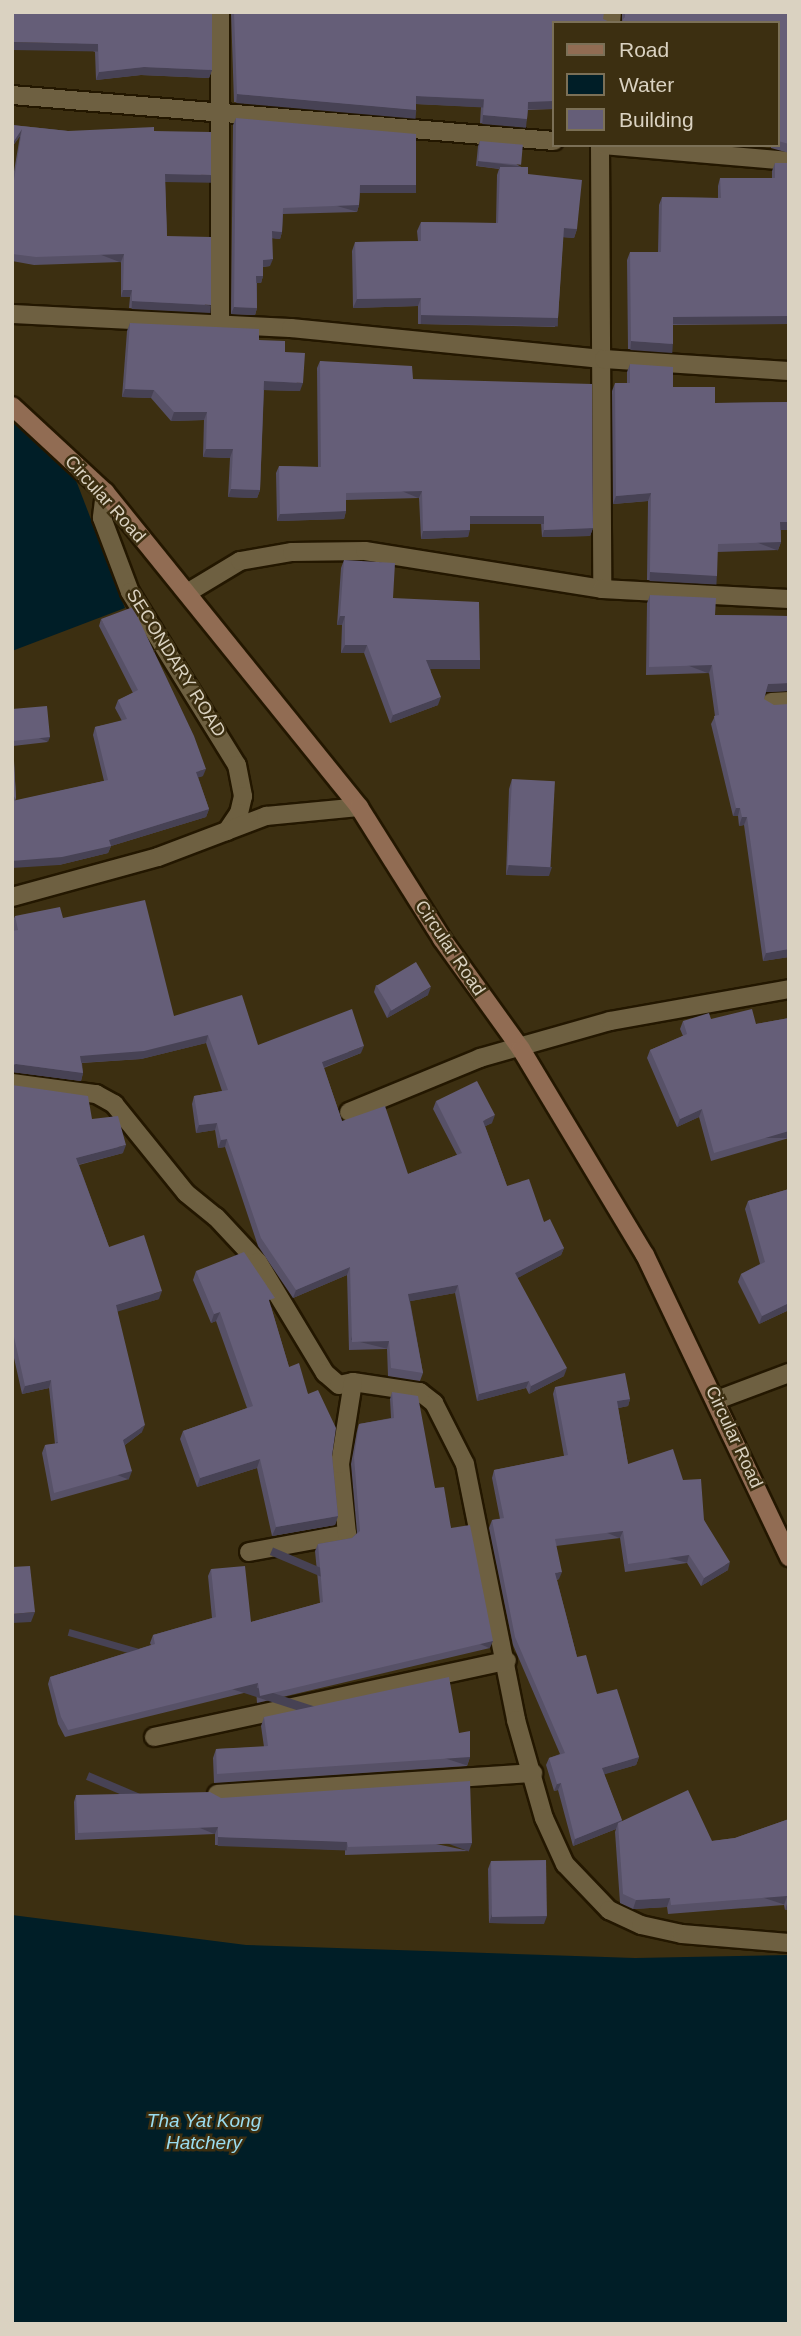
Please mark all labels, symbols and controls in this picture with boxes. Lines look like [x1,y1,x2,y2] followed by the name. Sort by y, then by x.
[552,21,780,147] legend
[619,38,669,61] text: Road
[619,73,674,96] text: Water
[619,108,694,131] text: Building
[60,451,150,547] street label: Circular Road
[122,585,230,741] street label: SECONDARY ROAD
[410,896,490,1000] street label: Circular Road
[701,1383,767,1491] street label: Circular Road
[147,2110,261,2154] water label: Tha Yat Kong Hatchery

